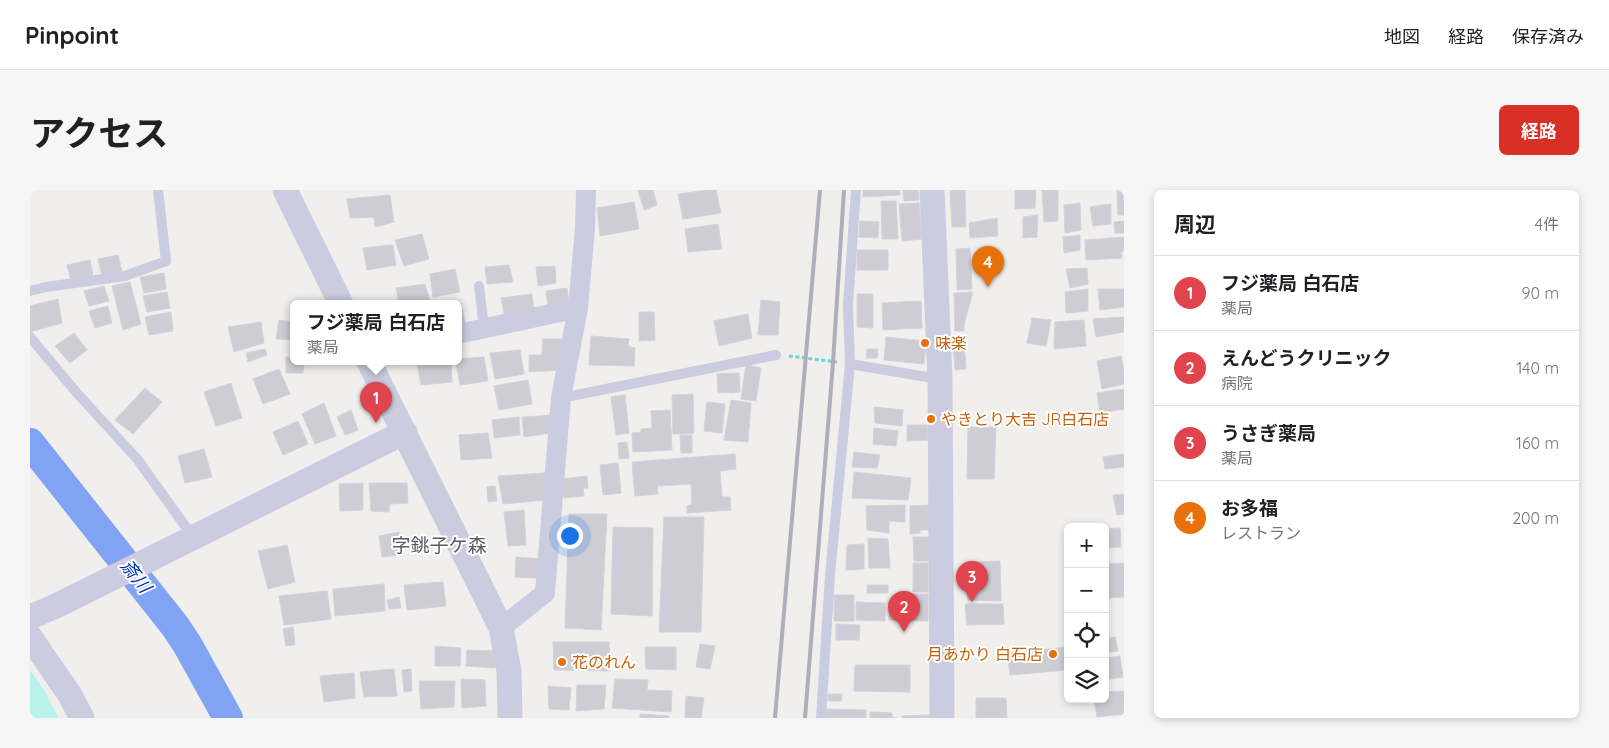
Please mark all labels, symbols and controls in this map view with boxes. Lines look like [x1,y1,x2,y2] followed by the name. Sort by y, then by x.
[25,20,119,50] text: Pinpoint
[1384,25,1420,48] text: 地図
[1448,25,1484,48] text: 経路
[1512,25,1584,48] text: 保存済み
[1499,105,1579,155] button: 経路
[30,111,168,155] text: アクセス
[1174,211,1216,237] text: 周辺
[1535,214,1559,234] text: 4件
[972,246,1004,287] pin: 4
[1221,271,1359,295] text: フジ薬局 白石店
[1187,283,1193,303] text: 1
[1522,283,1559,303] text: 90 m
[1221,298,1253,318] text: 薬局
[290,300,462,365] popup
[307,310,445,334] text: フジ薬局 白石店
[935,333,967,353] place label: 味楽
[307,337,339,357] text: 薬局
[919,337,931,349] marker: 味楽
[1221,346,1391,370] text: えんどうクリニック
[1185,358,1195,378] text: 2
[1516,358,1559,378] text: 140 m
[1221,373,1253,393] text: 病院
[360,382,392,423] pin: 1
[941,409,1109,429] place label: やきとり大吉 JR白石店
[925,413,937,425] marker: やきとり大吉 JR白石店
[1221,421,1316,445] text: うさぎ薬局
[1186,433,1194,453] text: 3
[1516,433,1559,453] text: 160 m
[1221,448,1253,468] text: 薬局
[1221,496,1278,520] text: お多福
[1185,508,1195,528] text: 4
[1512,508,1559,528] text: 200 m
[557,523,583,549] your location
[1064,523,1109,703] map controls
[1064,523,1109,568] button: +
[1221,523,1301,543] text: レストラン
[391,533,487,557] district label: 字銚子ケ森
[116,555,157,599] water label: 斎川
[956,561,988,602] pin: 3
[1064,568,1109,613] button: −
[888,591,920,632] pin: 2
[1064,613,1109,658] button: locate
[927,644,1043,664] place label: 月あかり 白石店
[1047,648,1059,660] marker: 月あかり 白石店
[572,652,636,672] place label: 花のれん
[556,656,568,668] marker: 花のれん
[1064,658,1109,703] button: layers

